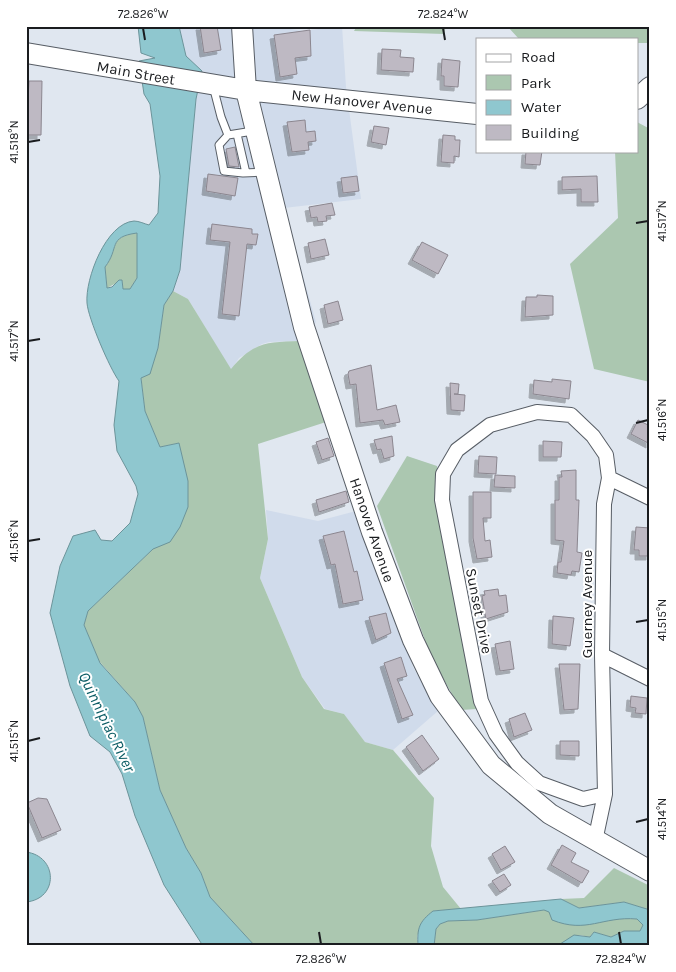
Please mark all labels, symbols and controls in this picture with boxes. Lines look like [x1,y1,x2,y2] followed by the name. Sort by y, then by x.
[118,7,169,21] text: 72.826°W
[418,7,469,21] text: 72.824°W
[476,38,638,152] legend
[521,48,556,66] text: Road
[95,57,177,89] street label: Main Street
[521,74,551,92] text: Park
[291,86,433,118] street label: New Hanover Avenue
[521,98,562,116] text: Water
[7,120,21,164] text: 41.518°N
[521,124,579,142] text: Building
[655,200,669,242] text: 41.517°N
[7,320,21,362] text: 41.517°N
[655,399,669,441] text: 41.516°N
[346,475,398,585] street label: Hanover Avenue
[7,520,21,562] text: 41.516°N
[578,550,596,658] street label: Guerney Avenue
[462,567,496,655] street label: Sunset Drive
[655,599,669,641] text: 41.515°N
[75,669,140,776] water label: Quinnipiac River
[7,720,21,762] text: 41.515°N
[655,798,669,840] text: 41.514°N
[296,952,347,966] text: 72.826°W
[596,952,647,966] text: 72.824°W

